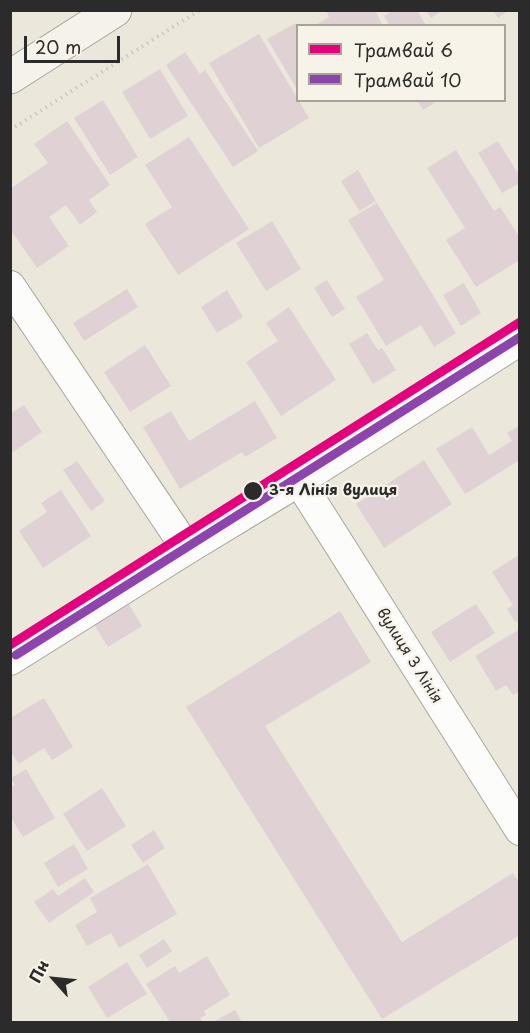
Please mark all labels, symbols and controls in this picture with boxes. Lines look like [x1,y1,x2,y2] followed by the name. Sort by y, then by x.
[27,24,123,62] scale bar
[296,24,506,102] legend
[35,33,81,60] text: 20 m
[354,36,453,63] text: Трамвай 6
[354,66,461,93] text: Трамвай 10
[242,480,264,502] marker: 3-я Лінія вулиця
[269,482,397,500] place label: 3-я Лінія вулиця
[372,605,446,707] street label: вулиця 3 Лінія
[24,949,84,1009] north arrow
[22,955,54,987] text: Пн

